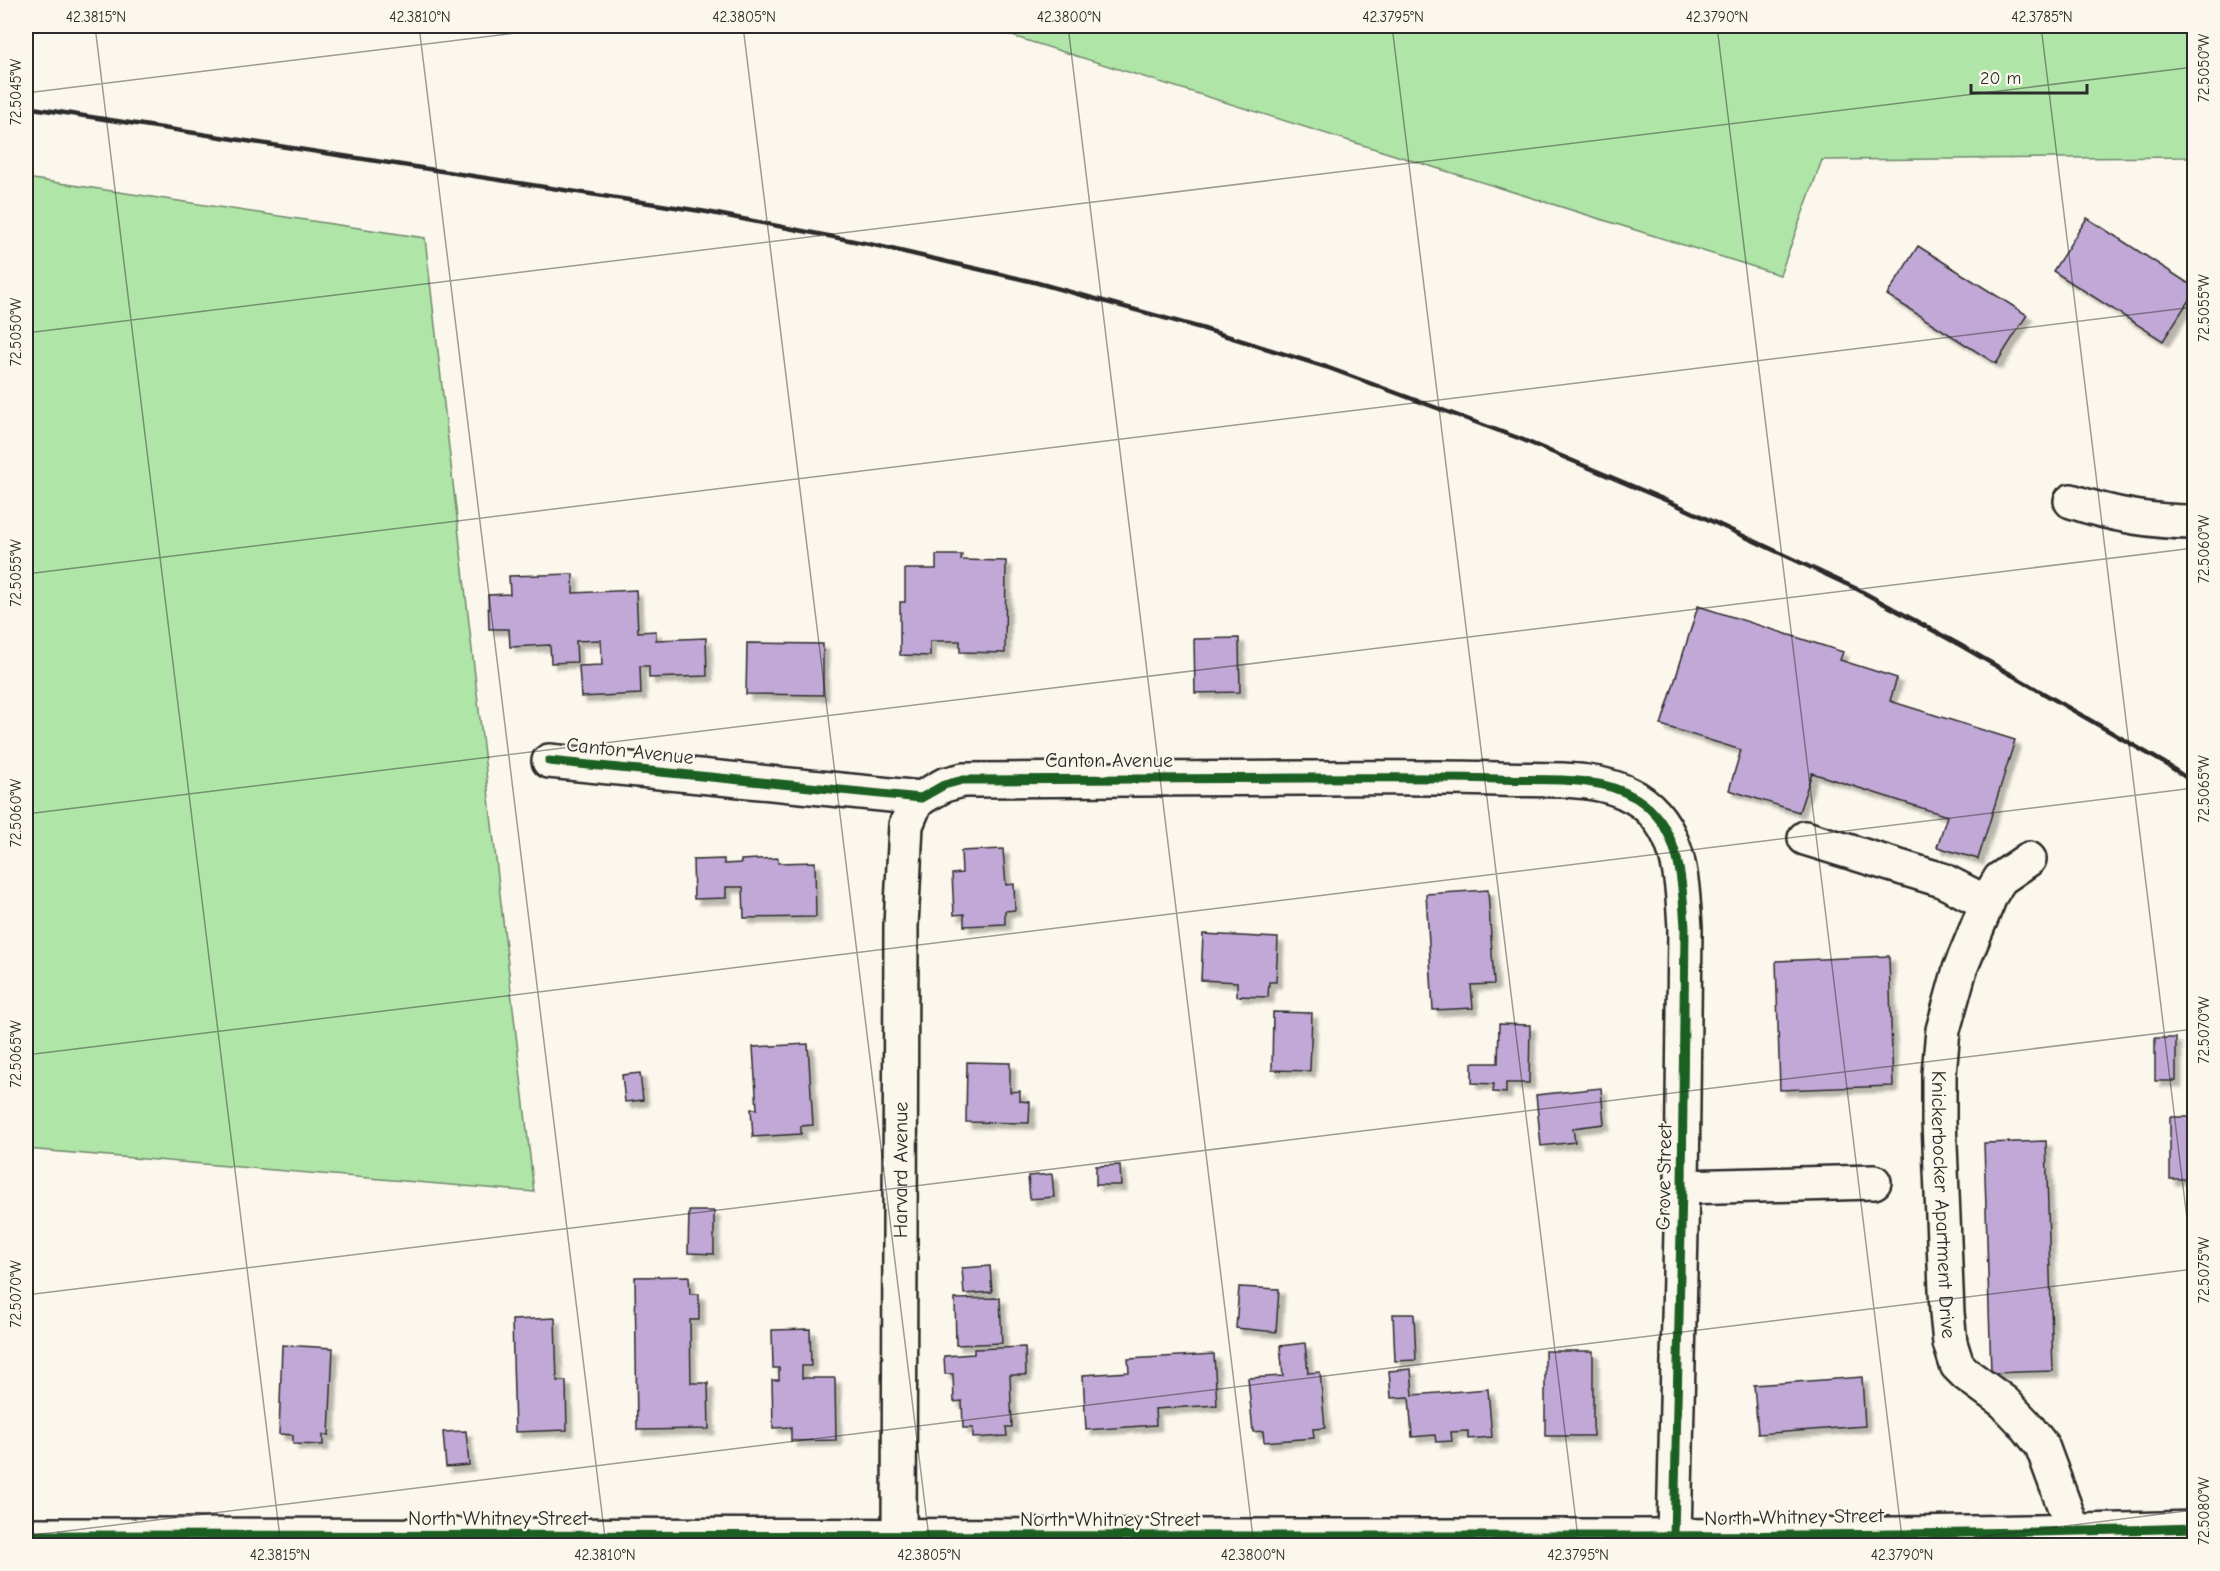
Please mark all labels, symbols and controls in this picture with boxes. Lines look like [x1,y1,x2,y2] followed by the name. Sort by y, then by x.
[66,8,126,26] text: 42.3815°N
[389,8,451,26] text: 42.3810°N
[712,8,776,26] text: 42.3805°N
[1037,8,1101,26] text: 42.3800°N
[1362,8,1424,26] text: 42.3795°N
[1686,8,1748,26] text: 42.3790°N
[2011,8,2073,26] text: 42.3785°N
[2195,34,2213,102] text: 72.5050°W
[1971,57,2086,95] scale bar
[7,59,25,125] text: 72.5045°W
[1980,68,2021,89] text: 20 m
[2195,274,2213,342] text: 72.5055°W
[7,298,25,366] text: 72.5050°W
[2195,515,2213,583] text: 72.5060°W
[7,539,25,607] text: 72.5055°W
[565,733,695,769] street label: Canton Avenue
[1045,749,1173,772] street label: Canton Avenue
[2195,755,2213,823] text: 72.5065°W
[7,779,25,847] text: 72.5060°W
[2195,996,2213,1064] text: 72.5070°W
[7,1020,25,1088] text: 72.5065°W
[1927,1071,1961,1339] street label: Knickerbocker Apartment Drive
[888,1102,912,1238] street label: Harvard Avenue
[1652,1122,1676,1231] street label: Grove Street
[2195,1237,2213,1303] text: 72.5075°W
[7,1260,25,1328] text: 72.5070°W
[2195,1477,2213,1545] text: 72.5080°W
[1704,1504,1885,1530] street label: North Whitney Street
[408,1507,589,1530] street label: North Whitney Street
[1020,1508,1201,1531] street label: North Whitney Street
[250,1546,310,1564] text: 42.3815°N
[574,1546,636,1564] text: 42.3810°N
[897,1546,961,1564] text: 42.3805°N
[1221,1546,1285,1564] text: 42.3800°N
[1547,1546,1609,1564] text: 42.3795°N
[1871,1546,1933,1564] text: 42.3790°N

